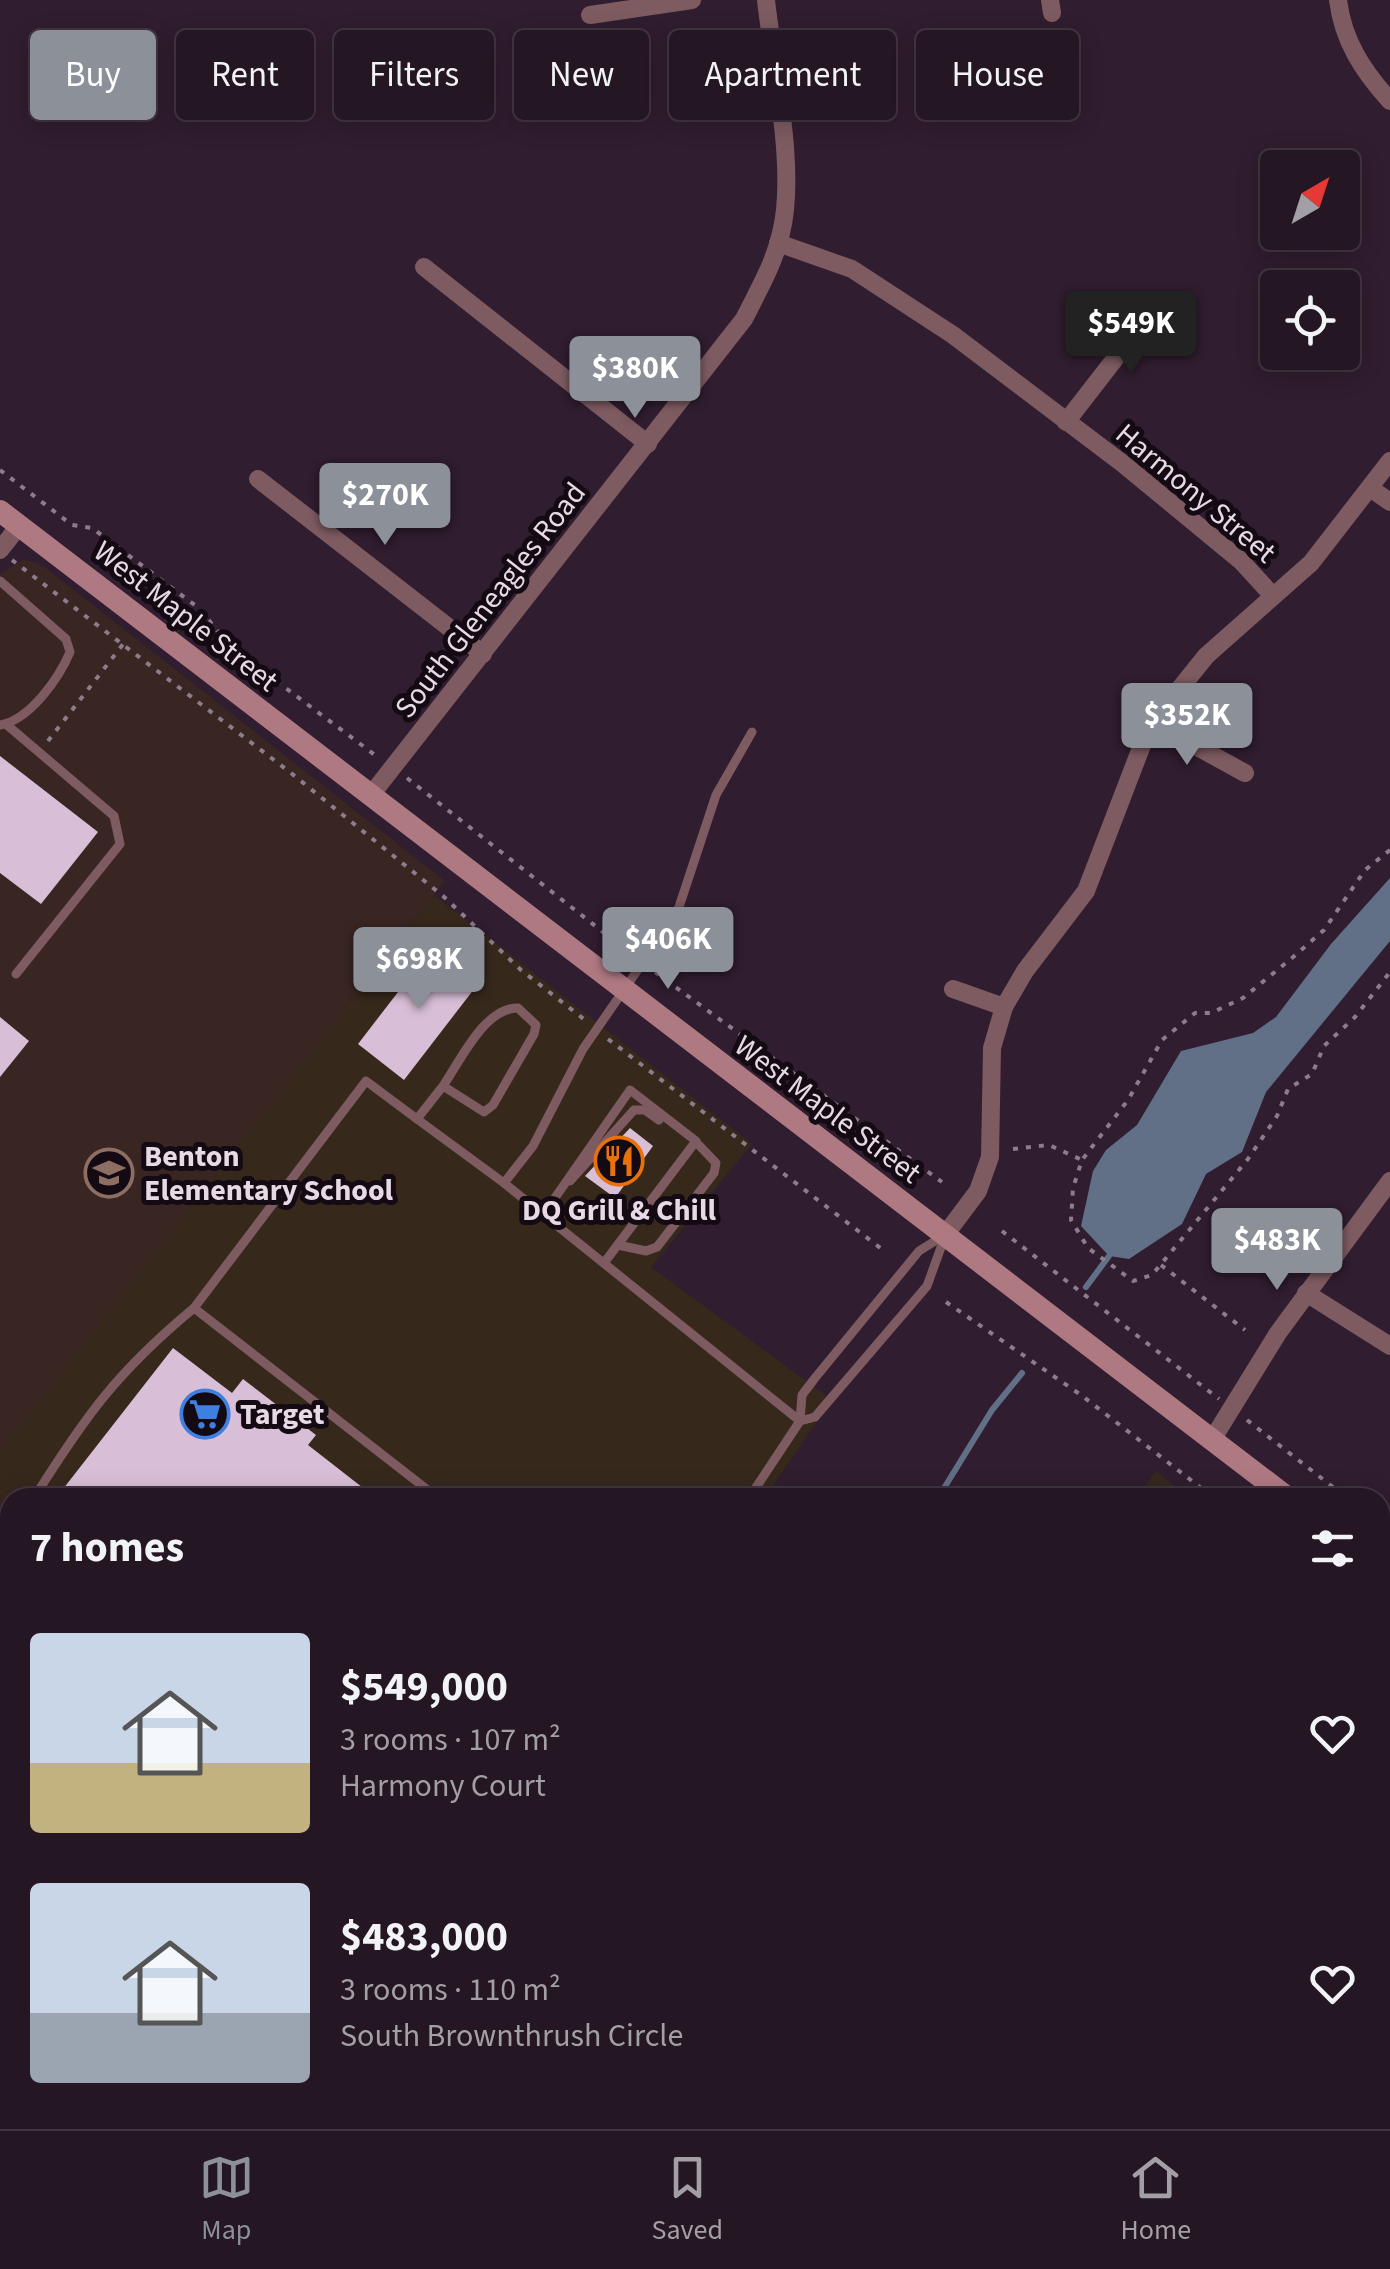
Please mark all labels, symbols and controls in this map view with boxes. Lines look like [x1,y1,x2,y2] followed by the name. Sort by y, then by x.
[30,30,156,120] chip: Buy
[176,30,314,120] chip: Rent
[334,30,494,120] chip: Filters
[514,30,649,120] chip: New
[669,30,896,120] chip: Apartment
[916,30,1079,120] chip: House
[1260,150,1360,250] north arrow
[1260,150,1360,370] map controls
[1260,270,1360,370] button: locate
[1061,291,1201,376] pin: $549K
[1087,300,1175,346] text: $549K
[565,336,705,421] pin: $380K
[591,345,679,391] text: $380K
[1106,413,1285,573] street label: Harmony Street
[315,463,455,548] pin: $270K
[341,472,429,518] text: $270K
[385,473,596,727] street label: South Gleneagles Road
[84,531,287,702] street label: West Maple Street
[1117,683,1257,768] pin: $352K
[1143,692,1231,738] text: $352K
[598,907,738,992] pin: $406K
[624,916,712,962] text: $406K
[349,927,489,1012] pin: $698K
[375,936,463,982] text: $698K
[725,1025,930,1194] street label: West Maple Street
[144,1135,394,1212] place label: Benton Elementary School
[593,1135,645,1187] restaurant icon: DQ Grill & Chill
[83,1147,135,1199] school or university icon: Benton Elementary School
[522,1189,716,1232] place label: DQ Grill & Chill
[1207,1208,1347,1293] pin: $483K
[1233,1217,1321,1263] text: $483K
[179,1388,231,1440] supermarket icon: Target
[240,1393,325,1436] place label: Target
[30,1518,184,1578] text: 7 homes
[1305,1521,1360,1576] icon: filters
[340,1657,508,1717] text: $549,000
[110,1673,230,1793] icon: home
[1305,1706,1360,1761] icon: heart
[340,1717,561,1763] text: 3 rooms · 107 m²
[340,1763,546,1809] text: Harmony Court
[340,1907,508,1967] text: $483,000
[110,1923,230,2043] icon: home
[1305,1956,1360,2011] icon: heart
[340,1967,561,2013] text: 3 rooms · 110 m²
[340,2013,683,2059] text: South Brownthrush Circle
[199,2150,254,2250] tab: Map
[651,2150,723,2250] tab: Saved
[1121,2150,1191,2250] tab: Home

